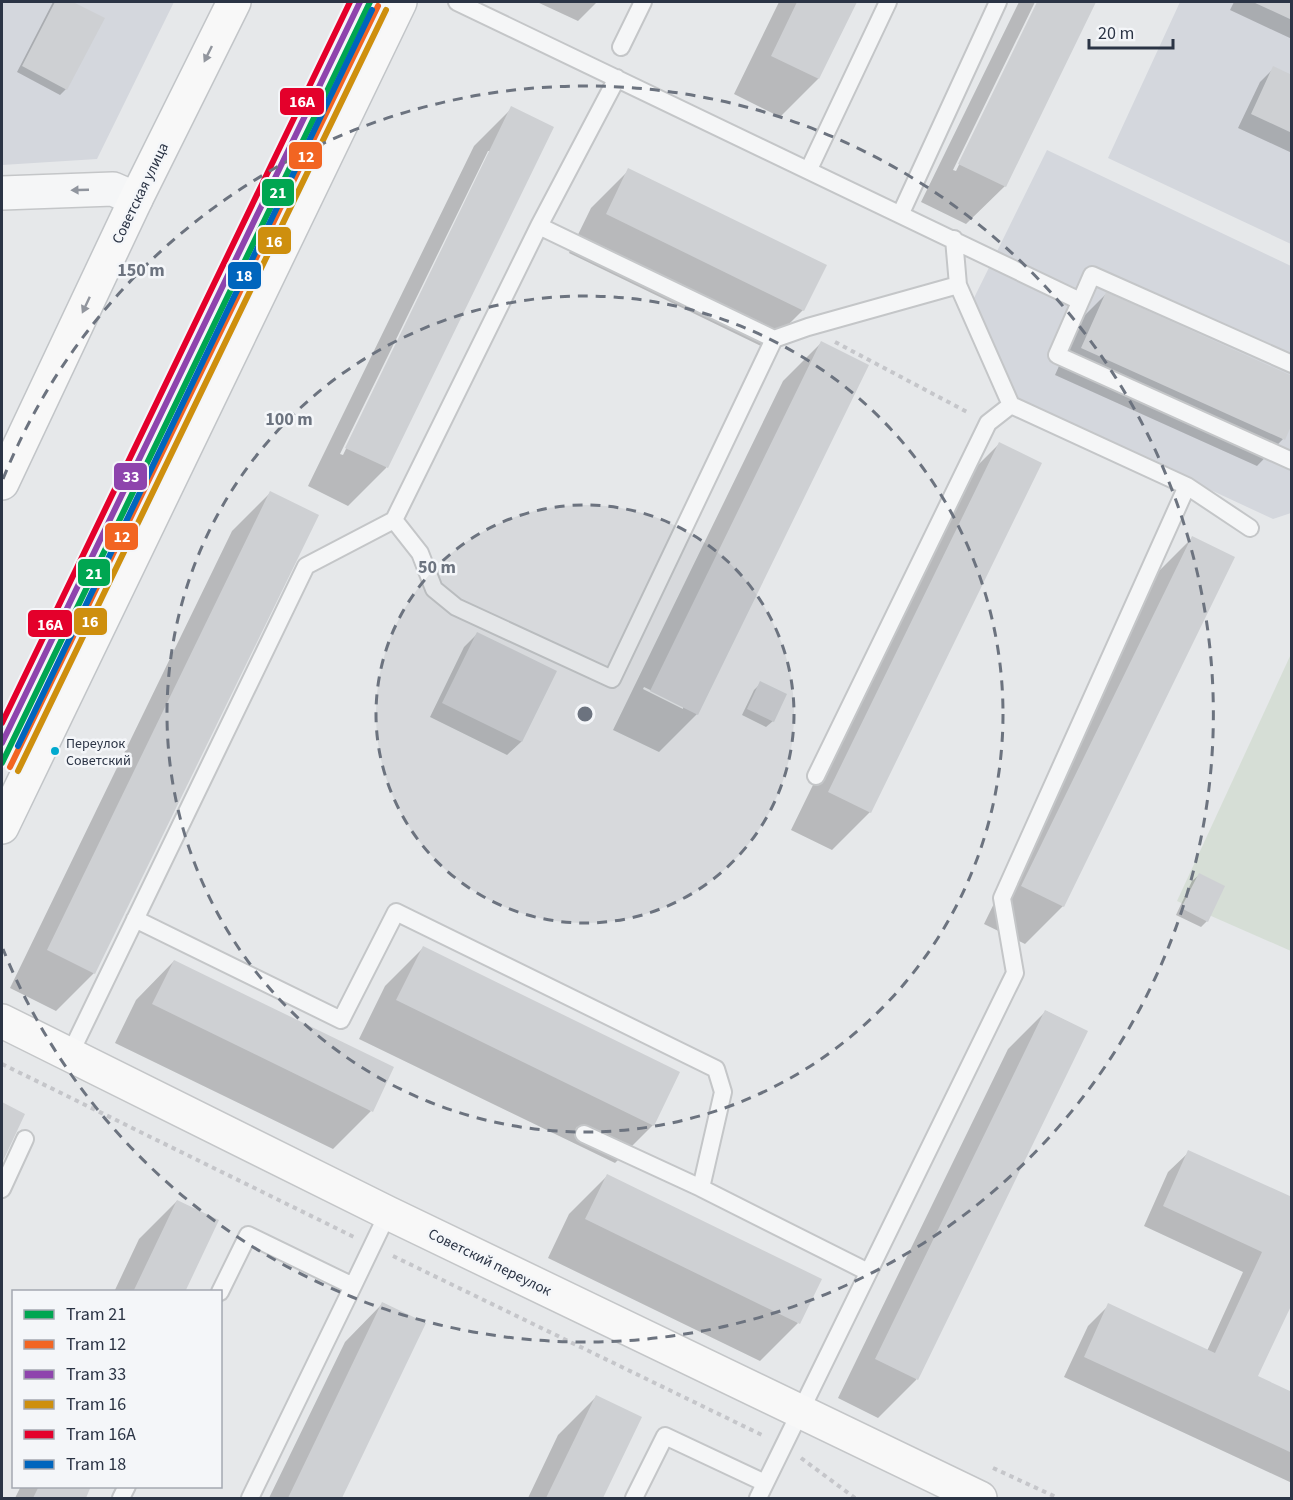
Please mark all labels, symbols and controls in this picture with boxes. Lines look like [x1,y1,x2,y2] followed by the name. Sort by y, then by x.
[1089,12,1173,50] scale bar
[1098,21,1134,46] text: 20 m
[203,46,213,63] one-way arrow
[279,87,325,116] line badge: 16А
[289,91,316,113] text: 16А
[107,139,174,247] street label: Советская улица
[288,141,323,170] line badge: 12
[298,146,314,168] text: 12
[261,178,295,207] line badge: 21
[270,182,286,204] text: 21
[70,186,89,195] one-way arrow
[257,226,292,255] line badge: 16
[266,231,282,253] text: 16
[117,258,165,283] text: 150 m
[227,261,262,290] line badge: 18
[236,265,252,287] text: 18
[82,296,91,313] one-way arrow
[265,407,313,432] text: 100 m
[113,462,148,491] line badge: 33
[123,466,139,488] text: 33
[104,522,139,551] line badge: 12
[114,526,130,548] text: 12
[418,555,456,580] text: 50 m
[77,558,111,587] line badge: 21
[86,563,102,585] text: 21
[73,607,108,636] line badge: 16
[27,609,73,638] line badge: 16А
[82,611,98,633] text: 16
[37,614,64,636] text: 16А
[575,704,595,724] centre of rings
[66,734,131,771] place label: Переулок Советский
[49,745,61,757] marker: Переулок Советский
[425,1224,555,1302] street label: Советский переулок
[12,1290,222,1488] legend
[66,1302,126,1327] text: Tram 21
[66,1332,126,1357] text: Tram 12
[66,1362,126,1387] text: Tram 33
[66,1392,126,1417] text: Tram 16
[66,1422,136,1447] text: Tram 16А
[66,1452,126,1477] text: Tram 18

